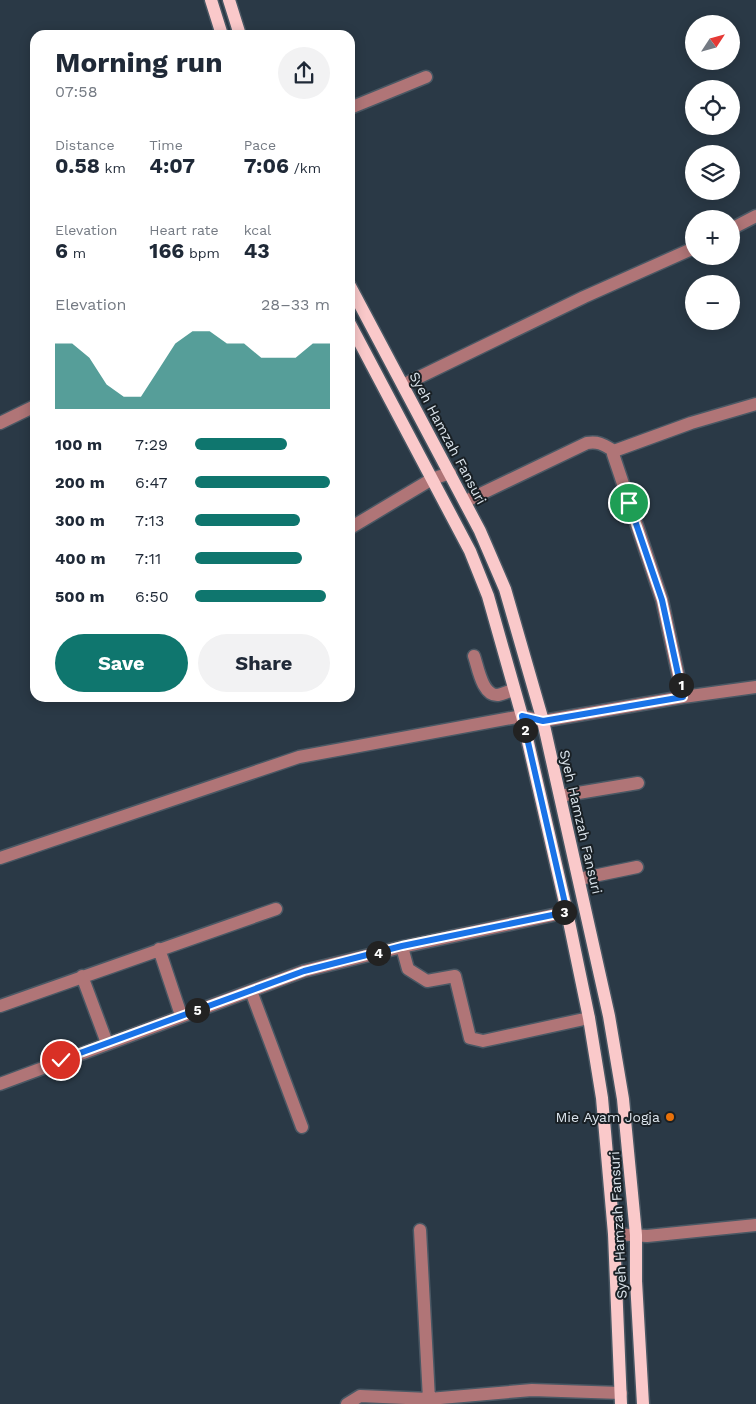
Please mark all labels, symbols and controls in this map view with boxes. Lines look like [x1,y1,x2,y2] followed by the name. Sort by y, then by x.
[685,15,740,70] north arrow
[685,15,740,330] map controls
[55,46,223,79] text: Morning run
[278,47,330,99] button: share
[685,80,740,135] button: locate
[55,82,98,101] text: 07:58
[55,137,115,153] text: Distance
[149,137,183,153] text: Time
[244,137,276,153] text: Pace
[685,145,740,200] button: layers
[55,153,100,178] text: 0.58
[149,153,195,178] text: 4:07
[244,153,289,178] text: 7:06
[100,160,126,176] text: km
[289,160,321,176] text: /km
[685,210,740,265] button: +
[55,222,118,238] text: Elevation
[149,222,219,238] text: Heart rate
[244,222,271,238] text: kcal
[55,238,68,263] text: 6
[149,238,184,263] text: 166
[244,238,270,263] text: 43
[68,245,86,261] text: m
[184,245,220,261] text: bpm
[685,275,740,330] button: −
[55,295,126,314] text: Elevation
[261,295,330,314] text: 28–33 m
[406,369,490,507] street label: Syeh Hamzah Fansuri
[55,435,102,454] text: 100 m
[135,435,168,454] text: 7:29
[55,473,105,492] text: 200 m
[135,473,167,492] text: 6:47
[608,482,650,524] pin
[615,489,643,517] icon: arrive
[55,511,105,530] text: 300 m
[135,511,164,530] text: 7:13
[55,549,106,568] text: 400 m
[135,549,161,568] text: 7:11
[55,587,105,606] text: 500 m
[135,587,169,606] text: 6:50
[55,634,188,692] button: Save
[198,634,330,692] button: Share
[668,672,694,698] pin: 1
[678,677,685,693] text: 1
[512,718,538,742] pin: 2
[521,722,530,738] text: 2
[557,748,605,896] street label: Syeh Hamzah Fansuri
[552,900,576,924] pin: 3
[560,904,569,920] text: 3
[366,940,390,966] pin: 4
[374,945,383,961] text: 4
[184,998,210,1022] pin: 5
[193,1002,202,1018] text: 5
[40,1039,82,1081] pin
[47,1046,75,1074] icon: check
[555,1109,660,1125] place label: Mie Ayam Jogja
[664,1111,676,1123] marker: Mie Ayam Jogja
[606,1151,630,1299] street label: Syeh Hamzah Fansuri

